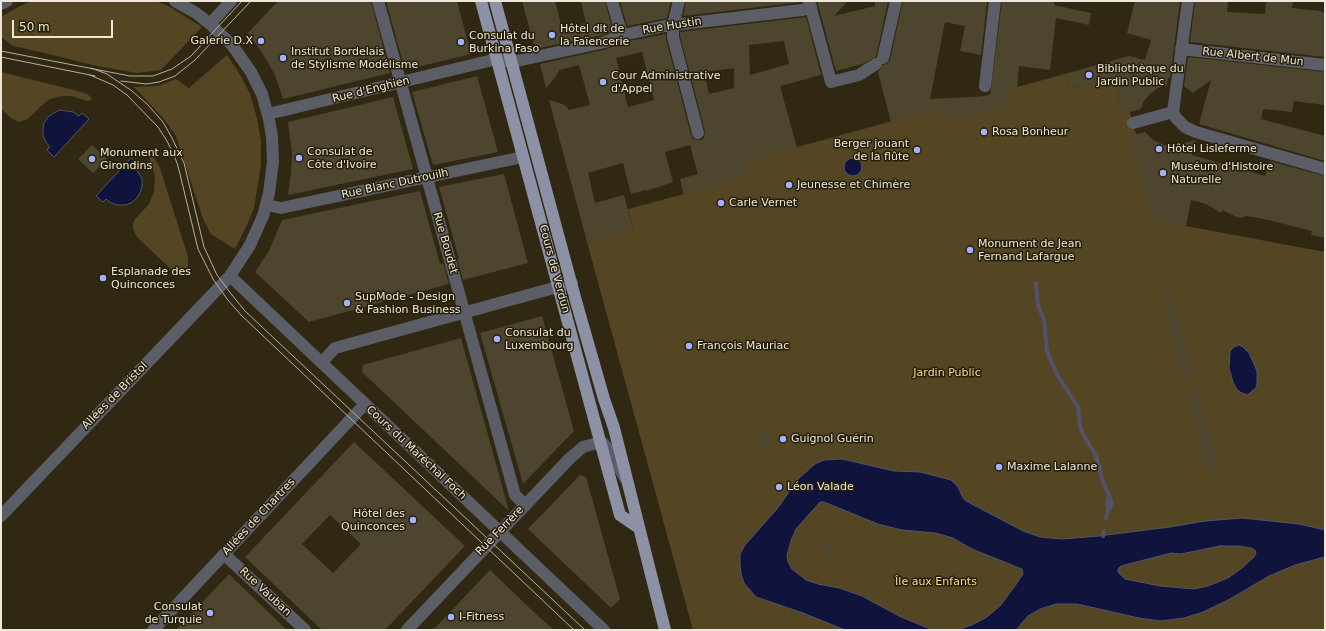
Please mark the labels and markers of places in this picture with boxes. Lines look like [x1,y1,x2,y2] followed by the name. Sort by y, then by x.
[560,22,629,48] place label: Hôtel dit de la Faïencerie
[469,29,539,55] place label: Consulat du Burkina Faso
[547,30,557,40] marker: Hôtel dit de la Faïencerie
[191,34,253,48] place label: Galerie D.X
[256,36,266,46] marker: Galerie D.X
[456,37,466,47] marker: Consulat du Burkina Faso
[291,45,418,71] place label: Institut Bordelais de Stylisme Modélisme
[278,53,288,63] marker: Institut Bordelais de Stylisme Modélisme
[1097,62,1184,88] place label: Bibliothèque du Jardin Public
[611,69,720,95] place label: Cour Administrative d'Appel
[1084,70,1094,80] marker: Bibliothèque du Jardin Public
[598,77,608,87] marker: Cour Administrative d'Appel
[992,125,1068,139] place label: Rosa Bonheur
[979,127,989,137] marker: Rosa Bonheur
[834,137,909,163] place label: Berger jouant de la flûte
[1167,142,1257,156] place label: Hôtel Lisleferme
[1154,144,1164,154] marker: Hôtel Lisleferme
[307,145,377,171] place label: Consulat de Côte d'Ivoire
[912,145,922,155] marker: Berger jouant de la flûte
[100,146,183,172] place label: Monument aux Girondins
[294,153,304,163] marker: Consulat de Côte d'Ivoire
[87,154,97,164] marker: Monument aux Girondins
[1171,160,1273,186] place label: Muséum d'Histoire Naturelle
[1158,168,1168,178] marker: Muséum d'Histoire Naturelle
[797,178,910,192] place label: Jeunesse et Chimère
[784,180,794,190] marker: Jeunesse et Chimère
[729,196,797,210] place label: Carle Vernet
[716,198,726,208] marker: Carle Vernet
[978,237,1081,263] place label: Monument de Jean Fernand Lafargue
[965,245,975,255] marker: Monument de Jean Fernand Lafargue
[111,265,191,291] place label: Esplanade des Quinconces
[98,273,108,283] marker: Esplanade des Quinconces
[355,290,461,316] place label: SupMode - Design & Fashion Business
[342,298,352,308] marker: SupMode - Design & Fashion Business
[505,326,574,352] place label: Consulat du Luxembourg
[492,334,502,344] marker: Consulat du Luxembourg
[697,339,789,353] place label: François Mauriac
[684,341,694,351] marker: François Mauriac
[791,432,874,446] place label: Guignol Guérin
[778,434,788,444] marker: Guignol Guérin
[1007,460,1097,474] place label: Maxime Lalanne
[994,462,1004,472] marker: Maxime Lalanne
[787,480,854,494] place label: Léon Valade
[774,482,784,492] marker: Léon Valade
[341,507,405,533] place label: Hôtel des Quinconces
[408,515,418,525] marker: Hôtel des Quinconces
[145,600,202,626] place label: Consulat de Turquie
[205,608,215,618] marker: Consulat de Turquie
[459,610,504,624] place label: I-Fitness
[446,612,456,622] marker: I-Fitness

